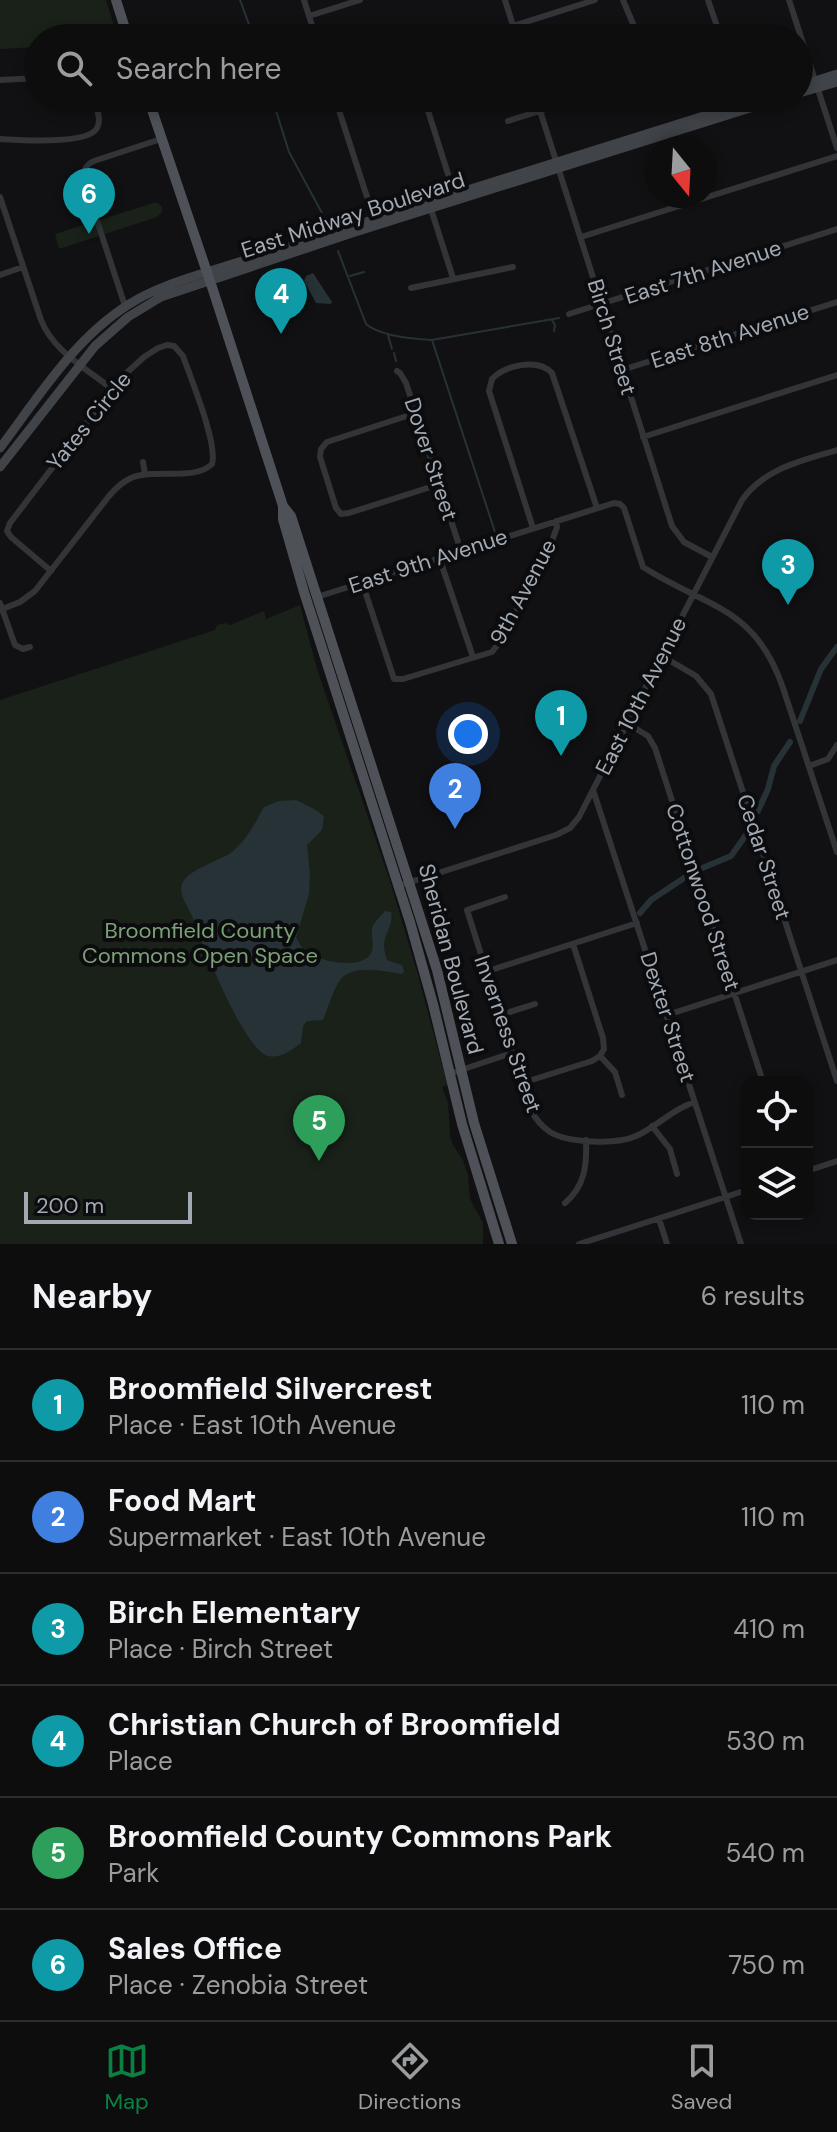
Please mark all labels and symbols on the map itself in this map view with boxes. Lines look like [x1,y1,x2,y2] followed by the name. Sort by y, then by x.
[645,136,717,208] north arrow
[237,165,469,265] street label: East Midway Boulevard
[63,168,115,234] pin: 6
[621,233,785,311] street label: East 7th Avenue
[255,268,307,334] pin: 4
[581,276,643,398] street label: Birch Street
[647,297,813,375] street label: East 8th Avenue
[40,366,138,476] street label: Yates Circle
[398,394,464,524] street label: Dover Street
[345,522,511,600] street label: East 9th Avenue
[483,534,563,650] street label: 9th Avenue
[762,539,814,605] pin: 3
[589,612,693,780] street label: East 10th Avenue
[535,690,587,756] pin: 1
[448,714,488,754] your location
[429,763,481,829] pin: 2
[730,791,798,923] street label: Cedar Street
[659,800,747,994] street label: Cottonwood Street
[412,861,490,1057] street label: Sheridan Boulevard
[82,916,318,970] park label: Broomfield County Commons Open Space
[633,948,703,1086] street label: Dexter Street
[467,951,549,1117] street label: Inverness Street
[293,1095,345,1161] pin: 5
[24,1188,192,1224] scale bar

